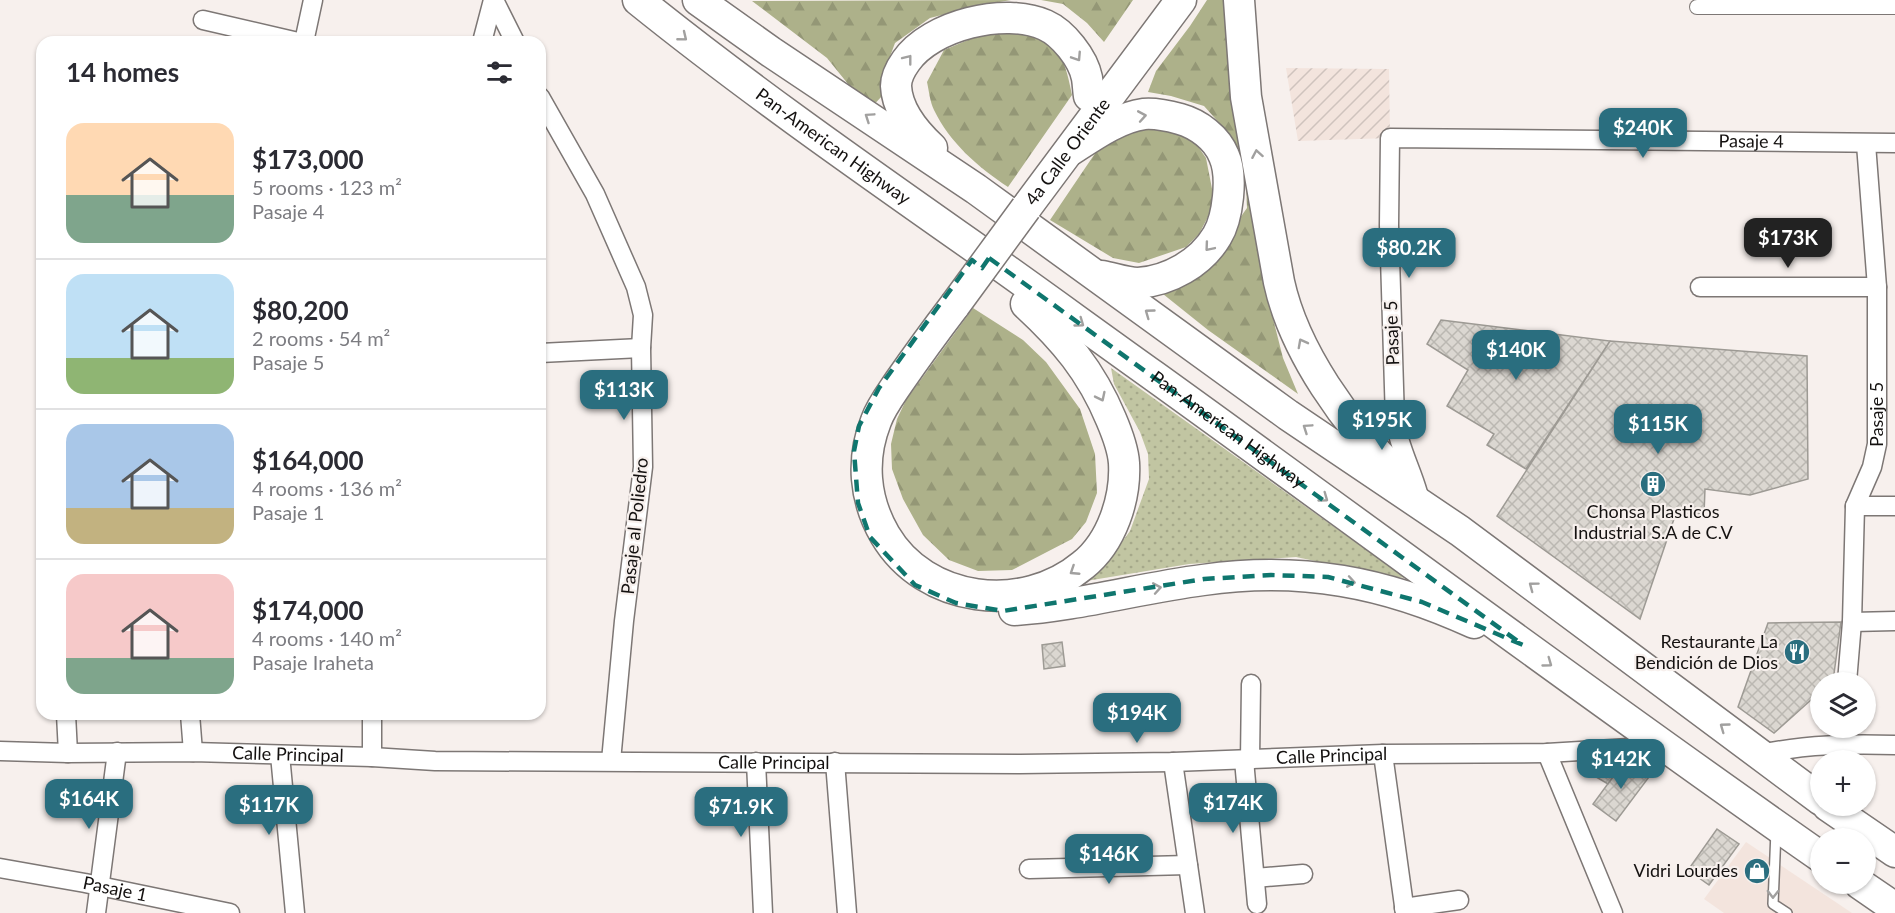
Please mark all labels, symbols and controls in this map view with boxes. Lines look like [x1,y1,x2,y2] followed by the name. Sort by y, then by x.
[677,29,688,40] one-way arrow
[1069,51,1081,61] one-way arrow
[901,55,912,66] one-way arrow
[66,56,179,88] text: 14 homes
[483,56,516,89] icon: filters
[752,83,916,209] street label: Pan-American Highway
[1020,93,1114,209] street label: 4a Calle Oriente
[1601,108,1685,159] pin: $240K
[1136,110,1146,123] one-way arrow
[865,113,876,124] one-way arrow
[1613,115,1673,139] text: $240K
[1719,129,1784,152] street label: Pasaje 4
[252,143,364,175] text: $173,000
[114,147,186,219] icon: home
[1251,150,1264,160] one-way arrow
[252,175,402,199] text: 5 rooms · 123 m²
[252,199,324,223] text: Pasaje 4
[1746,218,1830,269] pin: $173K
[1758,225,1818,249] text: $173K
[1360,228,1458,279] pin: $80.2K
[1377,235,1441,259] text: $80.2K
[1205,240,1216,251] one-way arrow
[252,294,349,326] text: $80,200
[114,298,186,370] icon: home
[1379,300,1403,366] street label: Pasaje 5
[1145,309,1156,320] one-way arrow
[1073,316,1084,327] one-way arrow
[252,326,390,350] text: 2 rooms · 54 m²
[1474,330,1558,381] pin: $140K
[1486,337,1546,361] text: $140K
[1298,339,1309,349] one-way arrow
[252,350,324,374] text: Pasaje 5
[1147,366,1311,493] street label: Pan-American Highway
[582,370,666,421] pin: $113K
[594,377,654,401] text: $113K
[1865,382,1887,447] street label: Pasaje 5
[1094,391,1106,402] one-way arrow
[1340,400,1424,451] pin: $195K
[1616,404,1700,455] pin: $115K
[1352,407,1412,431] text: $195K
[1628,411,1688,435] text: $115K
[1303,423,1313,435] one-way arrow
[252,444,364,476] text: $164,000
[114,448,186,520] icon: home
[616,456,652,595] street label: Pasaje al Poliedro
[1638,469,1668,499] building icon: Chonsa Plasticos Industrial S.A de C.V
[252,476,402,500] text: 4 rooms · 136 m²
[1317,491,1328,502] one-way arrow
[252,500,324,524] text: Pasaje 1
[1573,500,1734,543] place label: Chonsa Plasticos Industrial S.A de C.V
[1070,564,1080,576] one-way arrow
[1346,575,1356,588] one-way arrow
[1152,582,1162,595] one-way arrow
[1529,582,1540,593] one-way arrow
[252,594,364,626] text: $174,000
[114,598,186,670] icon: home
[252,626,402,650] text: 4 rooms · 140 m²
[1635,630,1778,673] place label: Restaurante La Bendición de Dios
[1782,637,1812,667] restaurant icon: Restaurante La Bendición de Dios
[252,650,374,674] text: Pasaje Iraheta
[1542,656,1553,667] one-way arrow
[1810,672,1876,894] map controls
[1810,672,1876,738] button: layers
[1095,693,1179,744] pin: $194K
[1107,700,1167,724] text: $194K
[1720,723,1731,734] one-way arrow
[1579,739,1663,790] pin: $142K
[232,741,344,766] street label: Calle Principal
[1276,742,1387,768] street label: Calle Principal
[1591,746,1651,770] text: $142K
[718,750,830,773] street label: Calle Principal
[1810,750,1876,816] button: +
[47,779,131,830] pin: $164K
[1191,783,1275,834] pin: $174K
[227,785,311,836] pin: $117K
[59,786,119,810] text: $164K
[692,787,790,838] pin: $71.9K
[1203,790,1263,814] text: $174K
[239,792,299,816] text: $117K
[709,794,773,818] text: $71.9K
[1810,828,1876,894] button: −
[1067,834,1151,885] pin: $146K
[1079,841,1139,865] text: $146K
[1742,856,1772,886] shop icon: Vidri Lourdes
[1634,859,1738,881] place label: Vidri Lourdes
[81,871,149,906] street label: Pasaje 1
[1767,890,1780,899] one-way arrow

